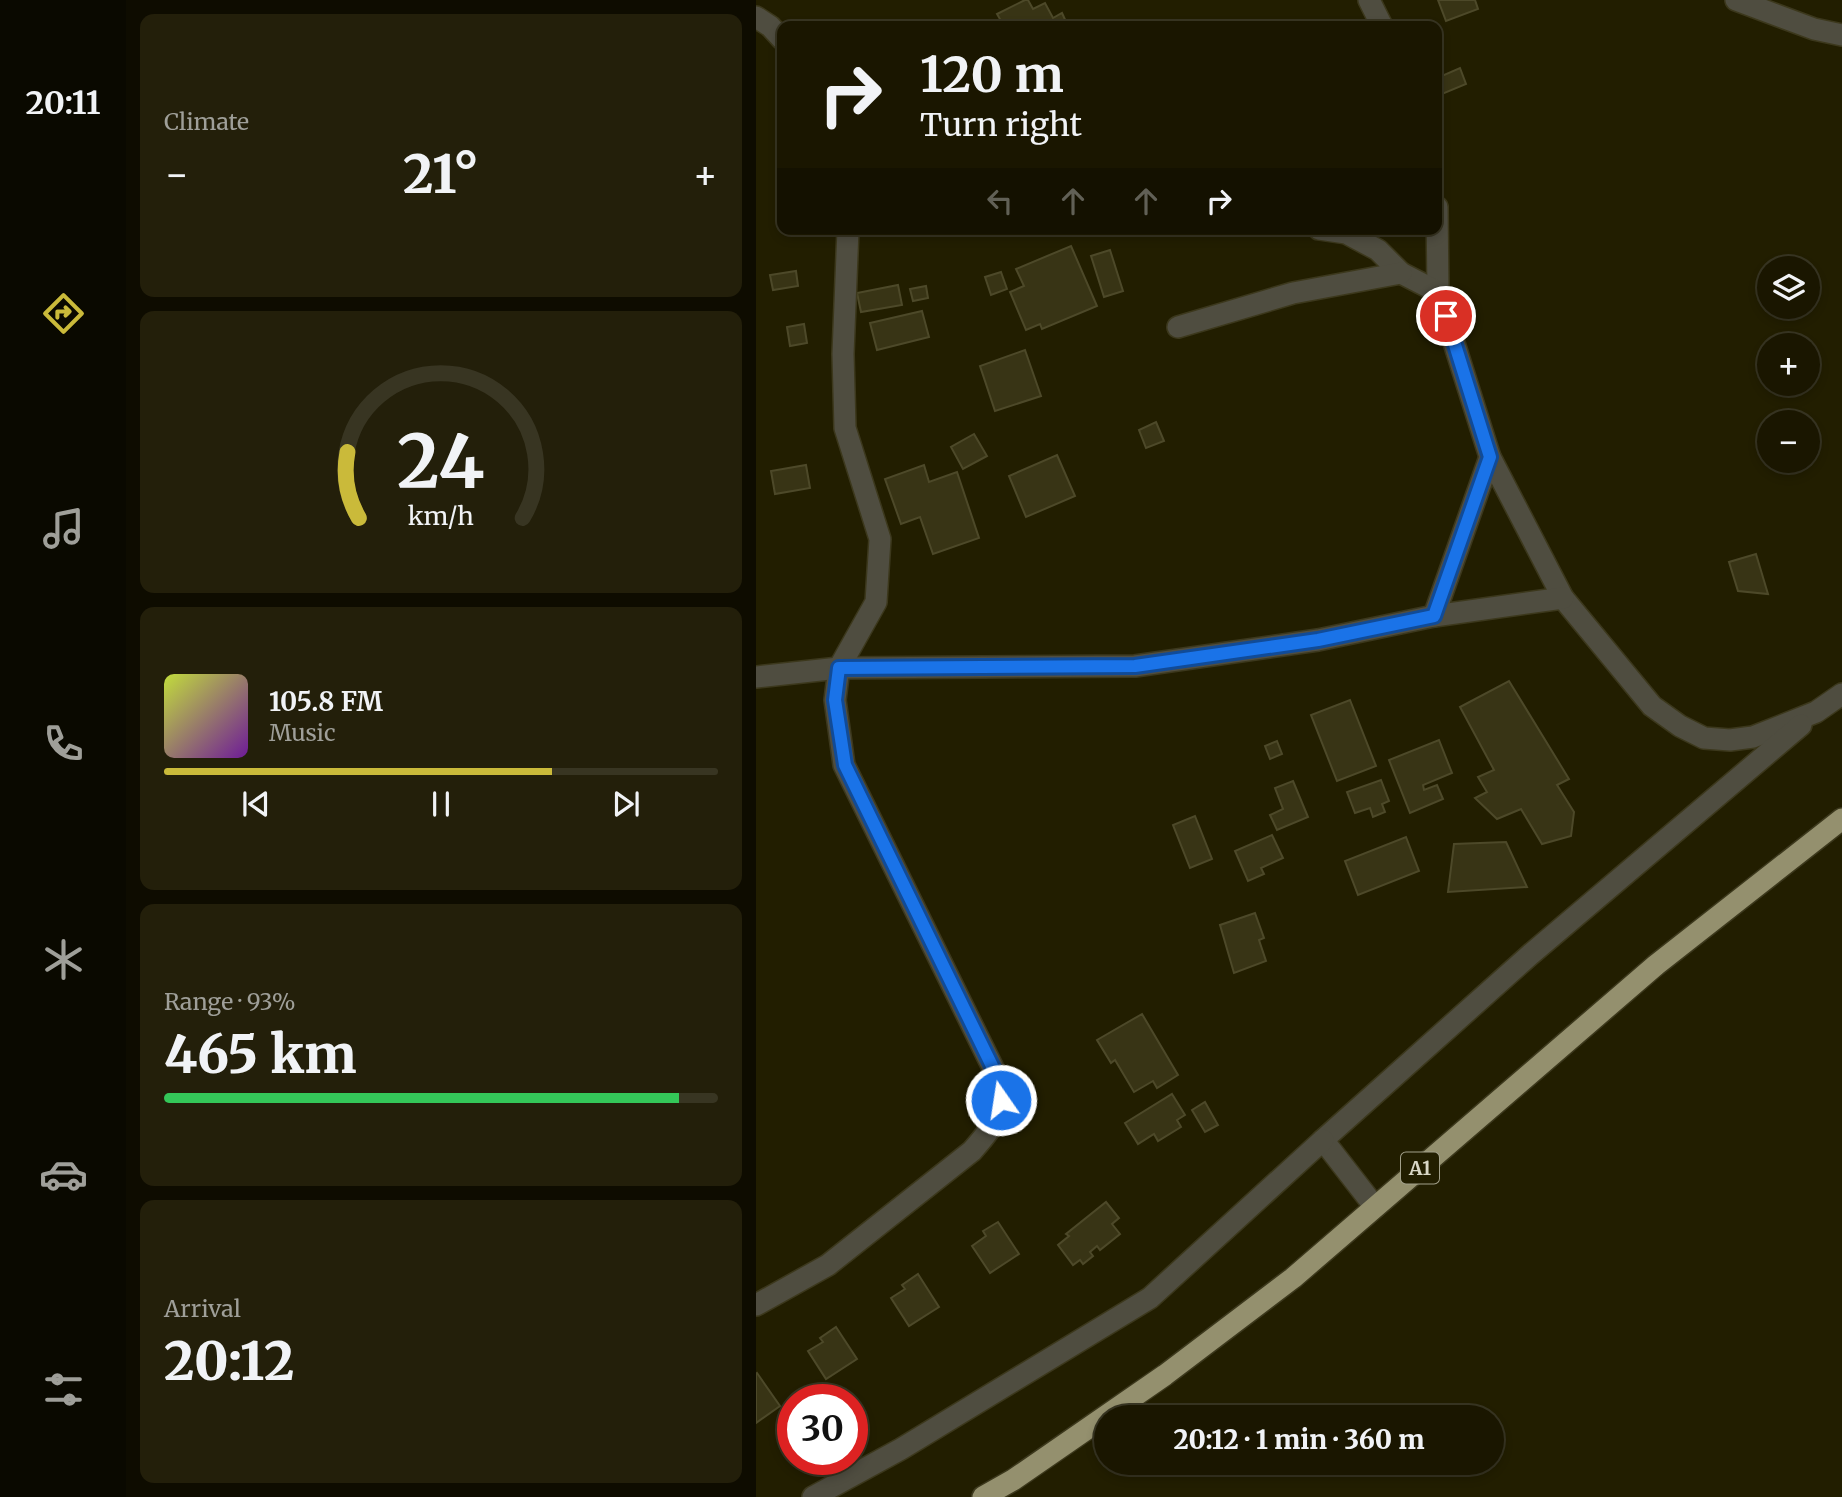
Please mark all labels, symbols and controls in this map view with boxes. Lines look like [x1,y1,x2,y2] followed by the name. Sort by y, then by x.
[920,44,1064,105] text: 120 m
[805,49,896,140] icon: right
[25,83,101,123] text: 20:11
[920,105,1082,145] text: Turn right
[164,107,249,136] text: Climate
[403,142,479,207] text: 21°
[164,151,189,198] text: −
[693,151,718,198] text: +
[981,182,1019,220] icon: left
[1054,182,1092,220] icon: ahead
[1127,182,1165,220] icon: ahead
[1200,182,1238,220] icon: right
[1757,256,1820,473] map controls
[1757,256,1820,319] button: layers
[1416,286,1476,346] pin
[39,289,88,338] icon: directions
[1427,297,1465,335] icon: arrive
[1757,333,1820,396] button: +
[1757,410,1820,473] button: −
[397,416,485,508] text: 24
[408,500,474,532] text: km/h
[39,504,88,553] icon: music
[269,685,383,718] text: 105.8 FM
[269,718,336,747] text: Music
[39,719,88,768] icon: phone
[237,785,275,823] icon: previous
[422,785,460,823] icon: pause
[607,785,645,823] icon: next
[39,935,88,984] icon: climate
[164,987,296,1016] text: Range · 93%
[164,1022,357,1087] text: 465 km
[964,1063,1038,1137] position arrow
[39,1150,88,1199] icon: car
[1401,1152,1439,1184] road number: A1
[164,1294,241,1323] text: Arrival
[164,1329,294,1394] text: 20:12
[39,1365,88,1414] icon: filters
[777,1384,868,1475] speed limit sign: 30
[1173,1423,1425,1456] text: 20:12 · 1 min · 360 m

